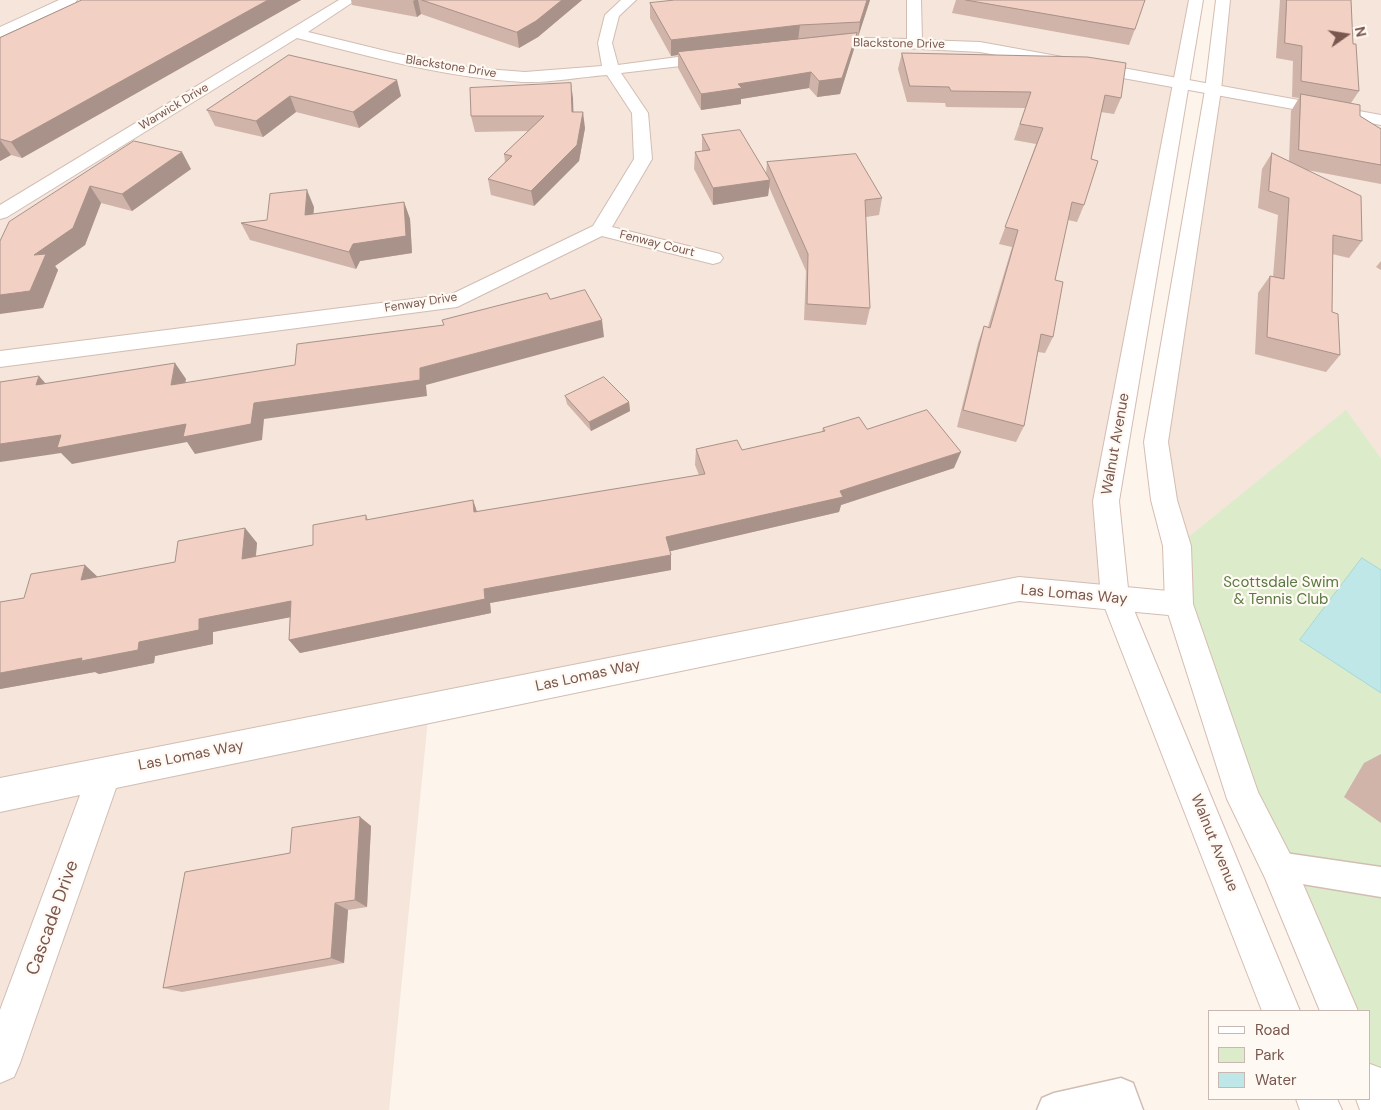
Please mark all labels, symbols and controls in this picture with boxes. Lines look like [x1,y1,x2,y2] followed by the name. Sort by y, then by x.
[1321,10,1371,60] north arrow
[1351,25,1371,39] text: N
[853,36,945,52] street label: Blackstone Drive
[405,53,497,81] street label: Blackstone Drive
[137,81,211,133] street label: Warwick Drive
[618,228,696,260] street label: Fenway Court
[384,290,458,316] street label: Fenway Drive
[1098,392,1134,496] street label: Walnut Avenue
[1223,574,1339,609] park label: Scottsdale Swim & Tennis Club
[1020,581,1128,609] street label: Las Lomas Way
[534,656,642,696] street label: Las Lomas Way
[137,737,245,775] street label: Las Lomas Way
[1186,792,1242,894] street label: Walnut Avenue
[22,858,84,978] street label: Cascade Drive
[1208,1010,1371,1100] legend
[1255,1020,1290,1040] text: Road
[1255,1045,1285,1065] text: Park
[1255,1070,1296,1090] text: Water

